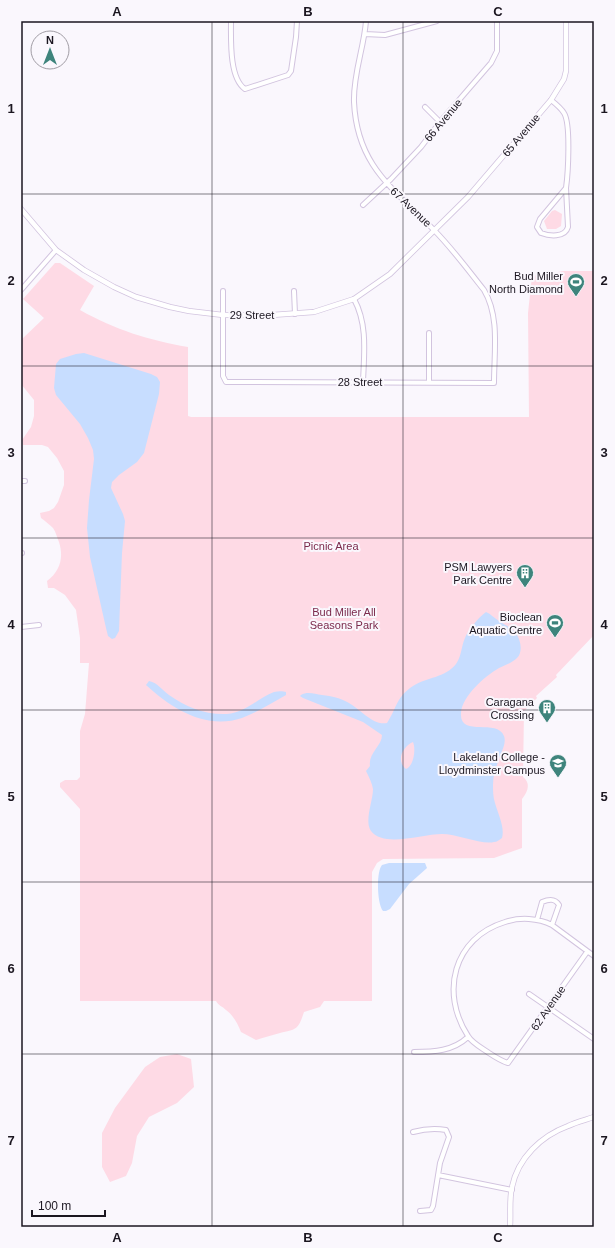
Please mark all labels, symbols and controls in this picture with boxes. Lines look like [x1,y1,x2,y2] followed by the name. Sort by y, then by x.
[112,4,122,19] text: A
[303,4,313,19] text: B
[493,4,503,19] text: C
[30,30,70,70] north arrow
[46,34,54,46] text: N
[422,96,464,144] street label: 66 Avenue
[7,101,15,116] text: 1
[600,101,608,116] text: 1
[500,111,542,159] street label: 65 Avenue
[388,185,434,229] street label: 67 Avenue
[489,270,563,295] place label: Bud Miller North Diamond
[566,272,586,297] sports icon: Bud Miller North Diamond
[7,273,15,288] text: 2
[600,273,608,288] text: 2
[230,309,274,321] street label: 29 Street
[338,376,382,388] street label: 28 Street
[7,445,15,460] text: 3
[600,445,608,460] text: 3
[303,540,359,552] park label: Picnic Area
[444,561,512,586] place label: PSM Lawyers Park Centre
[515,563,535,588] building icon: PSM Lawyers Park Centre
[310,606,379,631] park label: Bud Miller All Seasons Park
[469,611,542,636] place label: Bioclean Aquatic Centre
[545,613,565,638] sports icon: Bioclean Aquatic Centre
[7,617,15,632] text: 4
[600,617,608,632] text: 4
[486,696,535,721] place label: Caragana Crossing
[537,698,557,723] building icon: Caragana Crossing
[439,751,545,776] place label: Lakeland College - Lloydminster Campus
[548,753,568,778] school or university icon: Lakeland College - Lloydminster Campus
[7,789,15,804] text: 5
[600,789,608,804] text: 5
[7,961,15,976] text: 6
[600,961,608,976] text: 6
[528,983,568,1033] street label: 62 Avenue
[7,1133,15,1148] text: 7
[600,1133,608,1148] text: 7
[32,1192,105,1218] scale bar
[38,1199,71,1213] text: 100 m
[112,1230,122,1245] text: A
[303,1230,313,1245] text: B
[493,1230,503,1245] text: C

